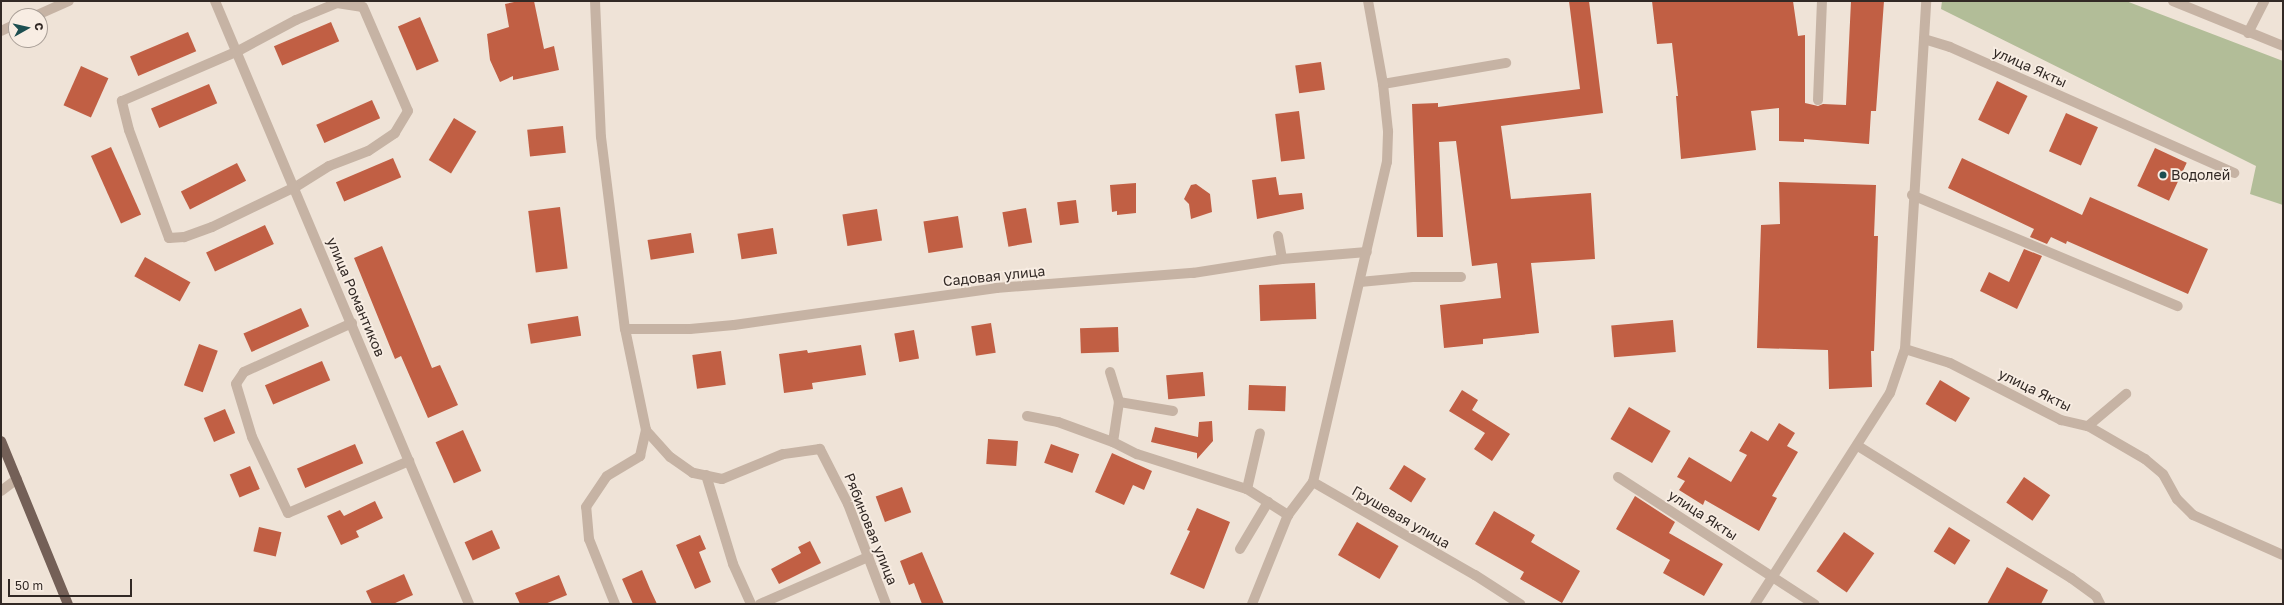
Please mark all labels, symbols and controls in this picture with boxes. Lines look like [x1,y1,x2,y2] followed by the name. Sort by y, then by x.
[8,8,48,48] north arrow
[32,22,46,31] text: С
[1990,43,2070,91] street label: улица Якты
[2171,167,2230,183] place label: Водолей
[2158,170,2168,180] marker: Водолей
[323,235,389,359] street label: улица Романтиков
[942,262,1046,290] street label: Садовая улица
[1996,365,2074,415] street label: улица Якты
[841,471,901,587] street label: Рябиновая улица
[1349,482,1453,552] street label: Грушевая улица
[1665,486,1741,544] street label: улица Якты
[10,571,134,597] scale bar
[15,578,43,593] text: 50 m

